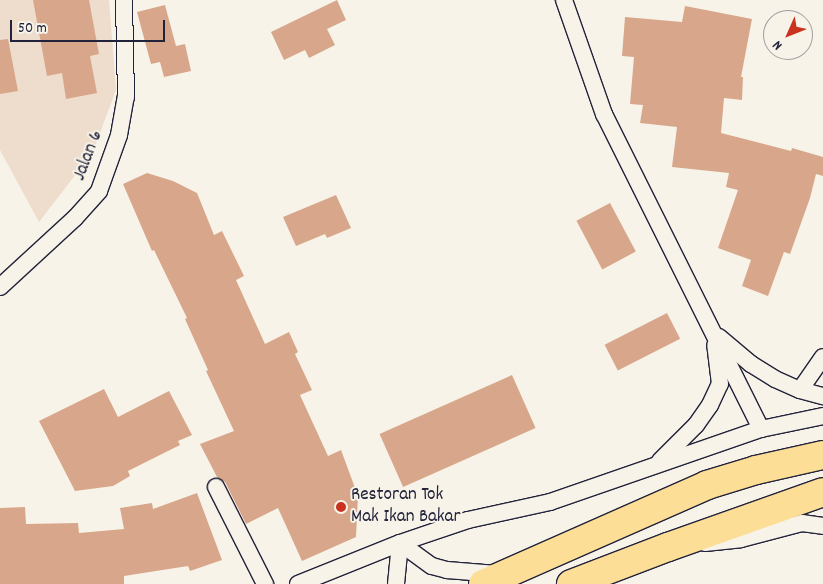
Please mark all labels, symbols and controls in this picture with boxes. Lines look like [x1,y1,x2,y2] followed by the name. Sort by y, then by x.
[12,10,168,42] scale bar
[763,10,813,60] north arrow
[18,18,47,40] text: 50 m
[768,35,788,54] text: N
[69,128,109,184] street label: Jalan 6
[351,485,461,529] place label: Restoran Tok Mak Ikan Bakar
[335,501,347,513] marker: Restoran Tok Mak Ikan Bakar

